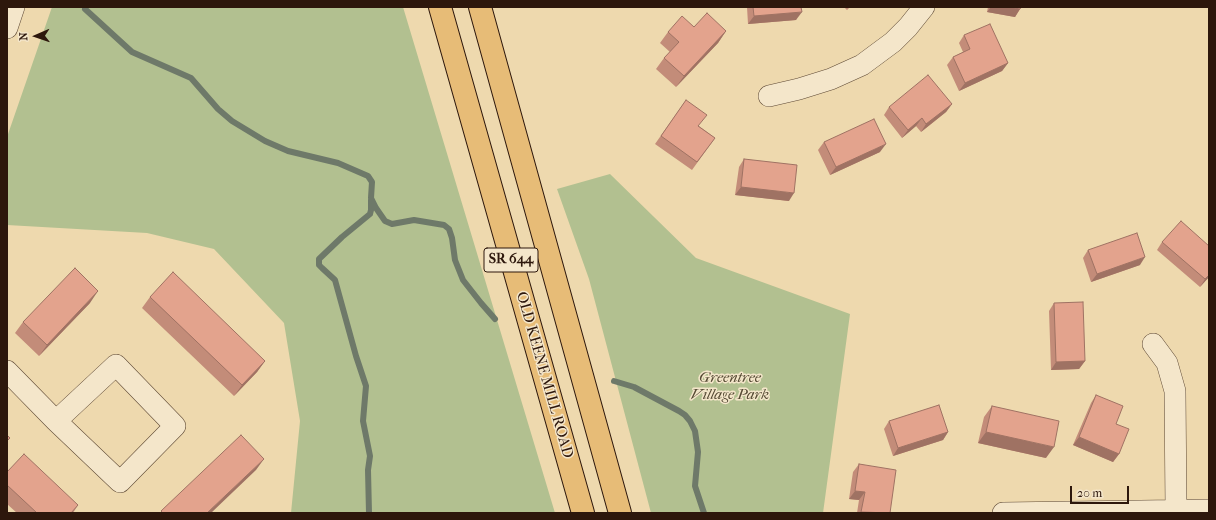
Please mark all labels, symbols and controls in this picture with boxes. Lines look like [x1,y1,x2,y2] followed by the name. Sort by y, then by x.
[16,16,56,56] north arrow
[17,32,30,41] text: N
[484,248,538,272] road number: SR 644
[512,290,576,460] street label: OLD KEENE MILL ROAD
[691,369,769,404] park label: Greentree Village Park
[1072,478,1131,504] scale bar
[1077,486,1102,500] text: 20 m

